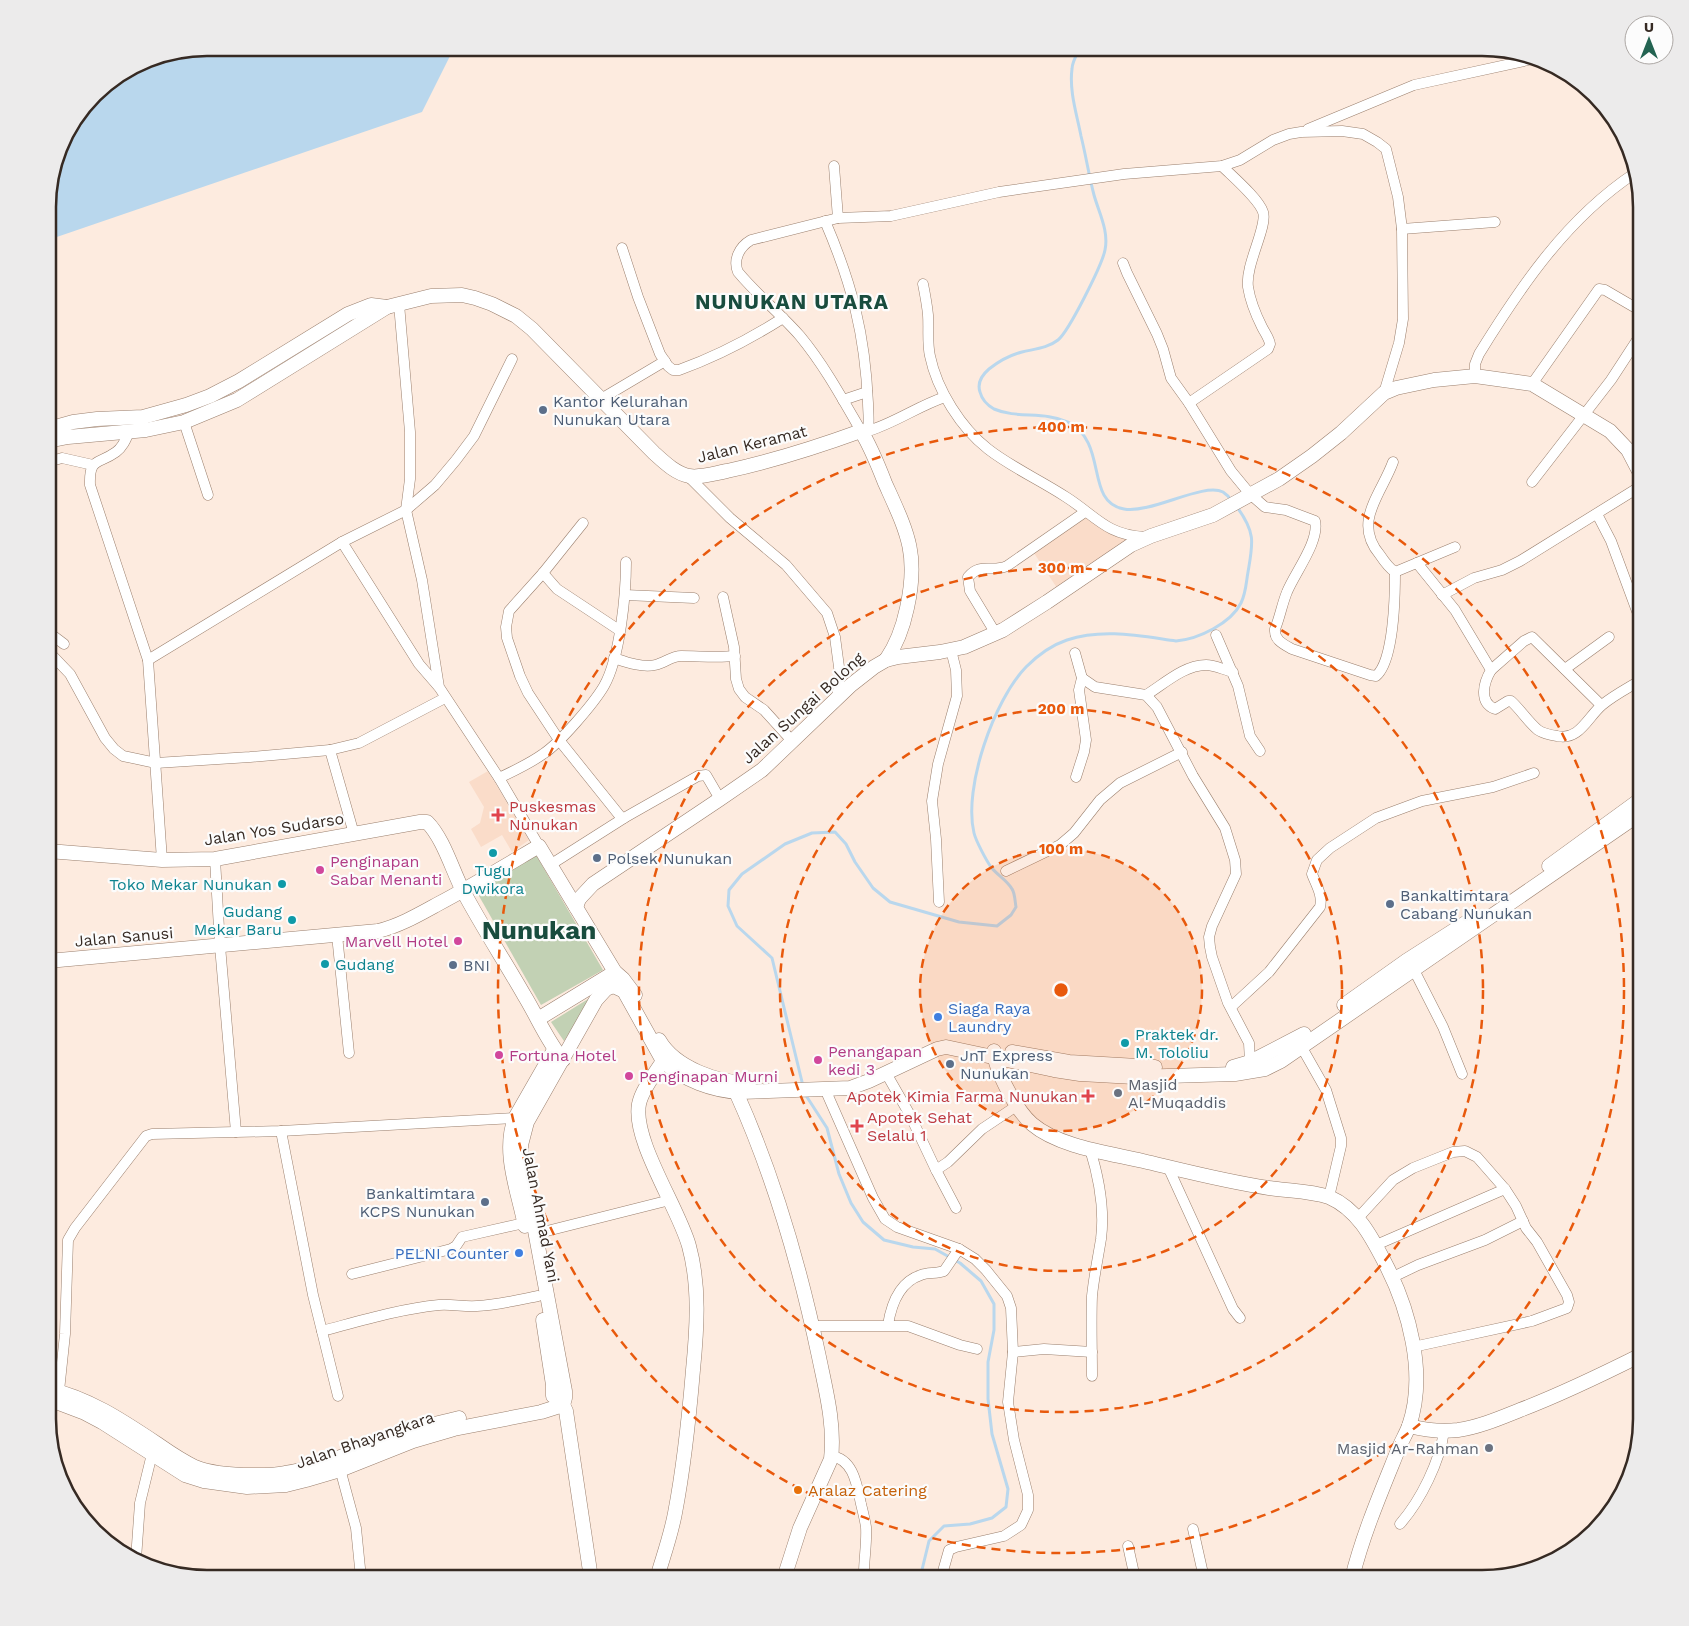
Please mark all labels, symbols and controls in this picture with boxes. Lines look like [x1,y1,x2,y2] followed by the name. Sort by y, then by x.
[1624,15,1674,65] north arrow
[1644,19,1654,35] text: U
[695,289,889,314] district label: NUNUKAN UTARA
[553,392,688,429] place label: Kantor Kelurahan Nunukan Utara
[537,404,549,416] marker: Kantor Kelurahan Nunukan Utara
[1037,418,1085,436] text: 400 m
[695,421,809,467] street label: Jalan Keramat
[1038,559,1084,577] text: 300 m
[738,648,868,768] street label: Jalan Sungai Bolong
[1038,700,1084,718] text: 200 m
[509,797,596,834] place label: Puskesmas Nunukan
[491,808,505,822] marker: Puskesmas Nunukan
[203,809,345,849] street label: Jalan Yos Sudarso
[1039,840,1083,858] text: 100 m
[487,847,499,859] marker: Tugu Dwikora
[607,849,732,868] place label: Polsek Nunukan
[330,852,442,889] place label: Penginapan Sabar Menanti
[591,852,603,864] marker: Polsek Nunukan
[462,861,524,898] place label: Tugu Dwikora
[314,864,326,876] marker: Penginapan Sabar Menanti
[109,875,272,894] place label: Toko Mekar Nunukan
[276,878,288,890] marker: Toko Mekar Nunukan
[1400,886,1532,923] place label: Bankaltimtara Cabang Nunukan
[1384,898,1396,910] marker: Bankaltimtara Cabang Nunukan
[194,902,282,939] place label: Gudang Mekar Baru
[286,914,298,926] marker: Gudang Mekar Baru
[482,915,596,945] district label: Nunukan
[74,923,174,951] street label: Jalan Sanusi
[345,932,448,951] place label: Marvell Hotel
[452,935,464,947] marker: Marvell Hotel
[335,955,394,974] place label: Gudang
[463,956,490,975] place label: BNI
[319,958,331,970] marker: Gudang
[447,959,459,971] marker: BNI
[1052,981,1070,999] centre of rings
[948,999,1030,1036] place label: Siaga Raya Laundry
[932,1011,944,1023] marker: Siaga Raya Laundry
[1135,1025,1219,1062] place label: Praktek dr. M. Tololiu
[1119,1037,1131,1049] marker: Praktek dr. M. Tololiu
[828,1042,922,1079] place label: Penangapan kedi 3
[509,1046,616,1065] place label: Fortuna Hotel
[960,1046,1053,1083] place label: JnT Express Nunukan
[493,1049,505,1061] marker: Fortuna Hotel
[812,1054,824,1066] marker: Penangapan kedi 3
[944,1058,956,1070] marker: JnT Express Nunukan
[639,1067,778,1086] place label: Penginapan Murni
[623,1070,635,1082] marker: Penginapan Murni
[1128,1075,1226,1112] place label: Masjid Al-Muqaddis
[846,1087,1078,1106] place label: Apotek Kimia Farma Nunukan
[1112,1087,1124,1099] marker: Masjid Al-Muqaddis
[1082,1090,1094,1102] marker: Apotek Kimia Farma Nunukan
[867,1108,972,1145] place label: Apotek Sehat Selalu 1
[851,1120,863,1132] marker: Apotek Sehat Selalu 1
[519,1146,563,1284] street label: Jalan Ahmad Yani
[359,1184,475,1221] place label: Bankaltimtara KCPS Nunukan
[479,1196,491,1208] marker: Bankaltimtara KCPS Nunukan
[395,1244,509,1263] place label: PELNI Counter
[513,1247,525,1259] marker: PELNI Counter
[293,1407,437,1473] street label: Jalan Bhayangkara
[1337,1439,1479,1458] place label: Masjid Ar-Rahman
[1483,1442,1495,1454] marker: Masjid Ar-Rahman
[808,1481,927,1500] place label: Aralaz Catering
[792,1484,804,1496] marker: Aralaz Catering

